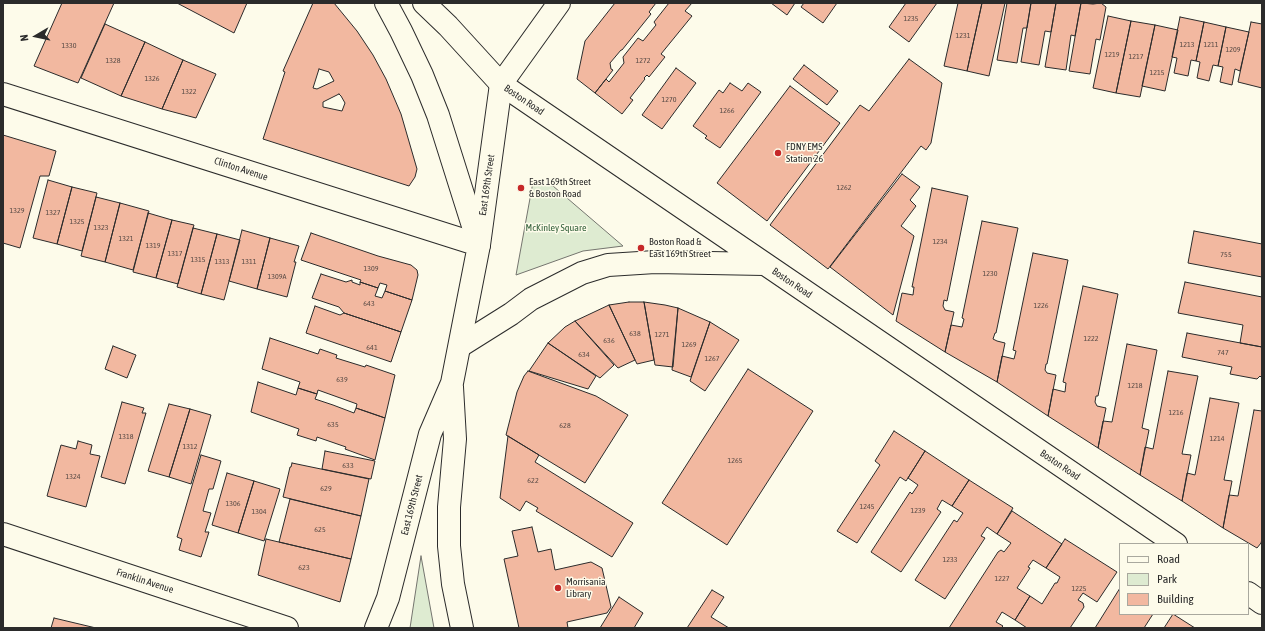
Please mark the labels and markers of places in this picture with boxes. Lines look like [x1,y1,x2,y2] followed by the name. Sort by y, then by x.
[786,141,823,164] place label: FDNY EMS Station 26
[773,148,783,158] marker: FDNY EMS Station 26
[529,176,591,200] place label: East 169th Street & Boston Road
[516,183,526,193] marker: East 169th Street & Boston Road
[649,236,711,260] place label: Boston Road & East 169th Street
[636,243,646,253] marker: Boston Road & East 169th Street
[566,576,606,600] place label: Morrisania Library
[553,583,563,593] marker: Morrisania Library

